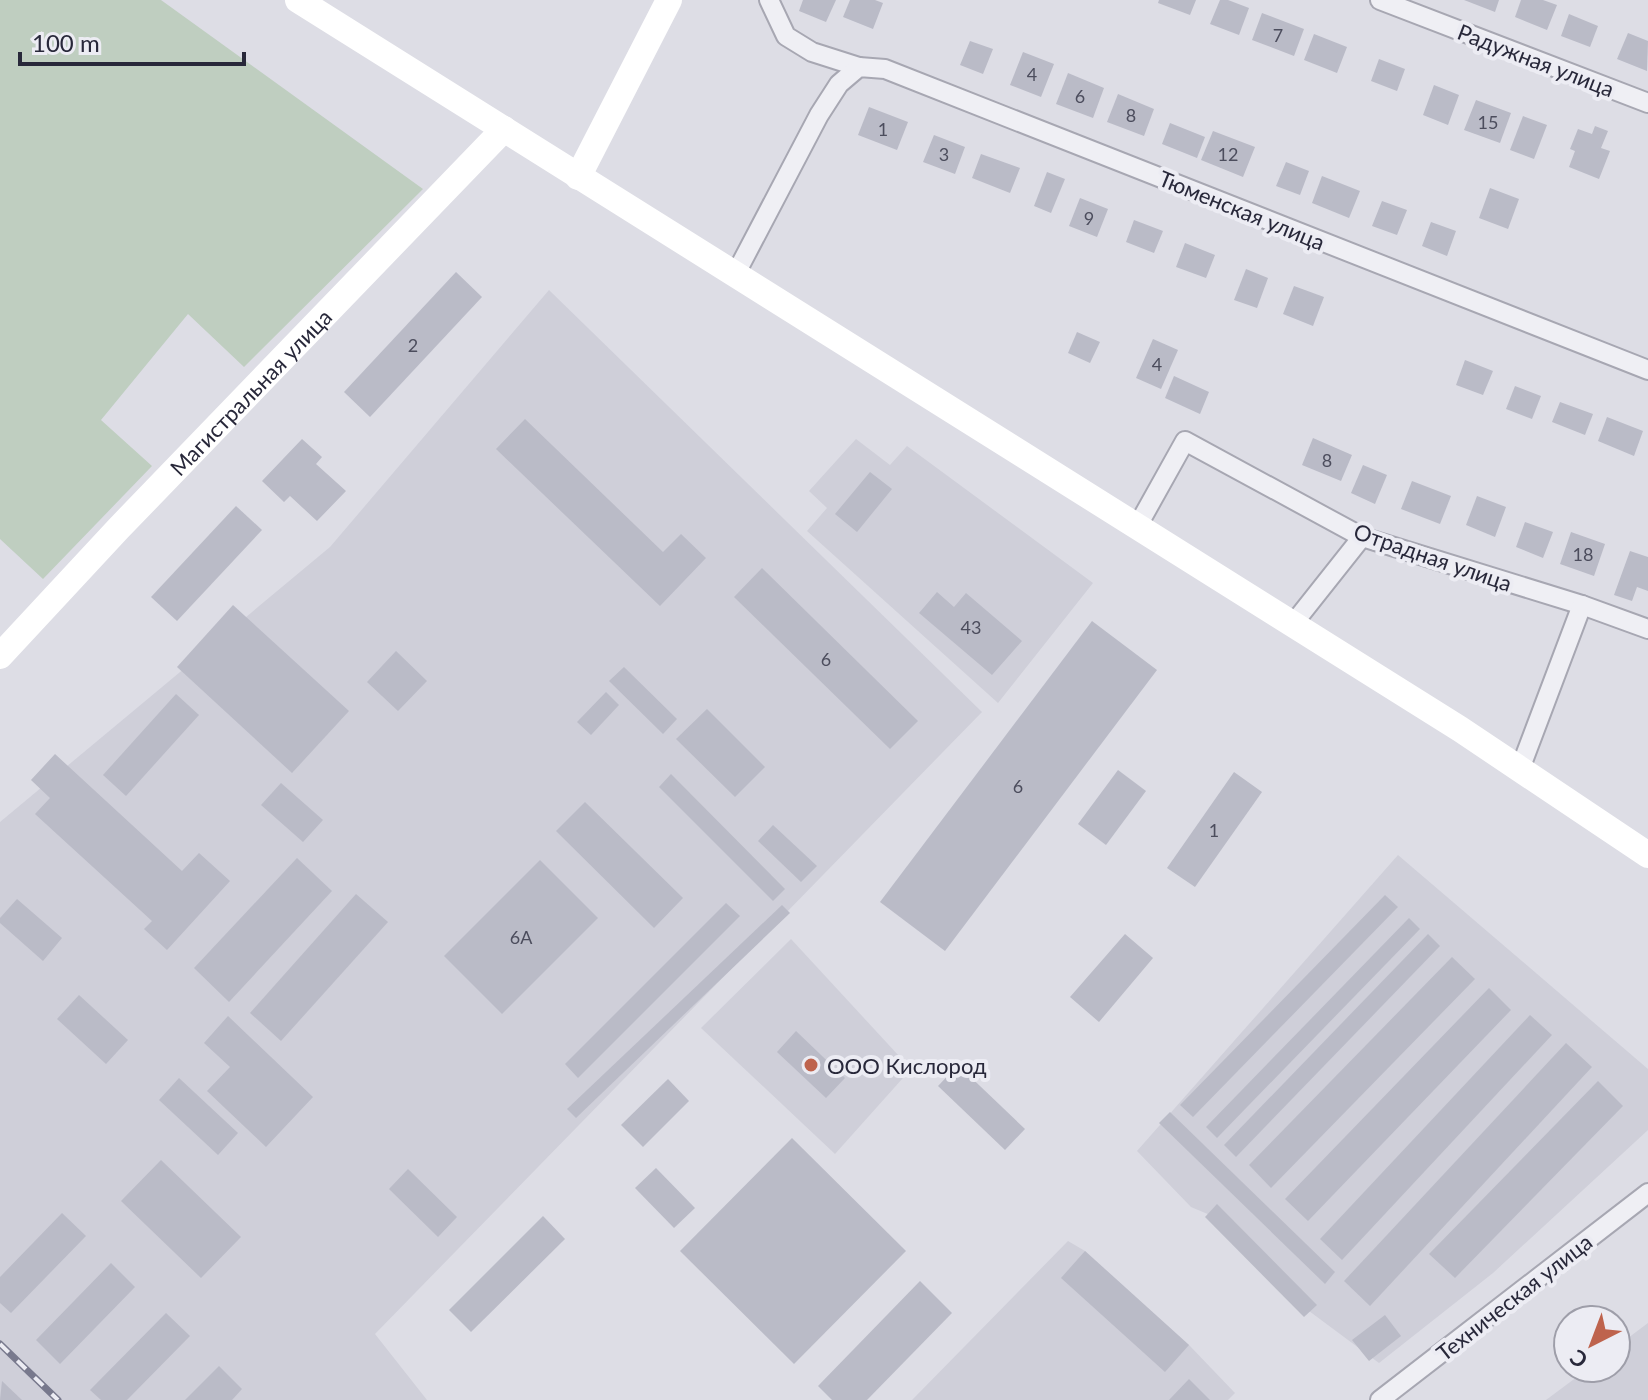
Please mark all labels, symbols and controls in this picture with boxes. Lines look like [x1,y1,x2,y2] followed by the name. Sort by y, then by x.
[20,16,244,66] scale bar
[1454,18,1618,102] street label: Радужная улица
[1273,24,1283,46] house number: 7
[32,28,100,57] text: 100 m
[1027,63,1037,85] house number: 4
[1075,85,1085,107] house number: 6
[1126,104,1136,126] house number: 8
[1478,111,1498,133] house number: 15
[878,118,888,140] house number: 1
[939,143,949,165] house number: 3
[1218,143,1238,165] house number: 12
[1155,164,1329,256] street label: Тюменская улица
[1084,207,1094,229] house number: 9
[164,303,337,481] street label: Магистральная улица
[408,334,418,356] house number: 2
[1152,353,1162,375] house number: 4
[1322,449,1332,471] house number: 8
[1350,517,1516,597] street label: Отрадная улица
[1573,543,1593,565] house number: 18
[961,616,981,638] house number: 43
[821,648,831,670] house number: 6
[1013,775,1023,797] house number: 6
[1209,819,1219,841] house number: 1
[510,926,533,948] house number: 6А
[827,1052,987,1079] place label: ООО Кислород
[802,1056,820,1074] marker: ООО Кислород
[1431,1228,1597,1366] street label: Техническая улица
[1552,1304,1632,1384] north arrow
[1564,1344,1593,1374] text: С

